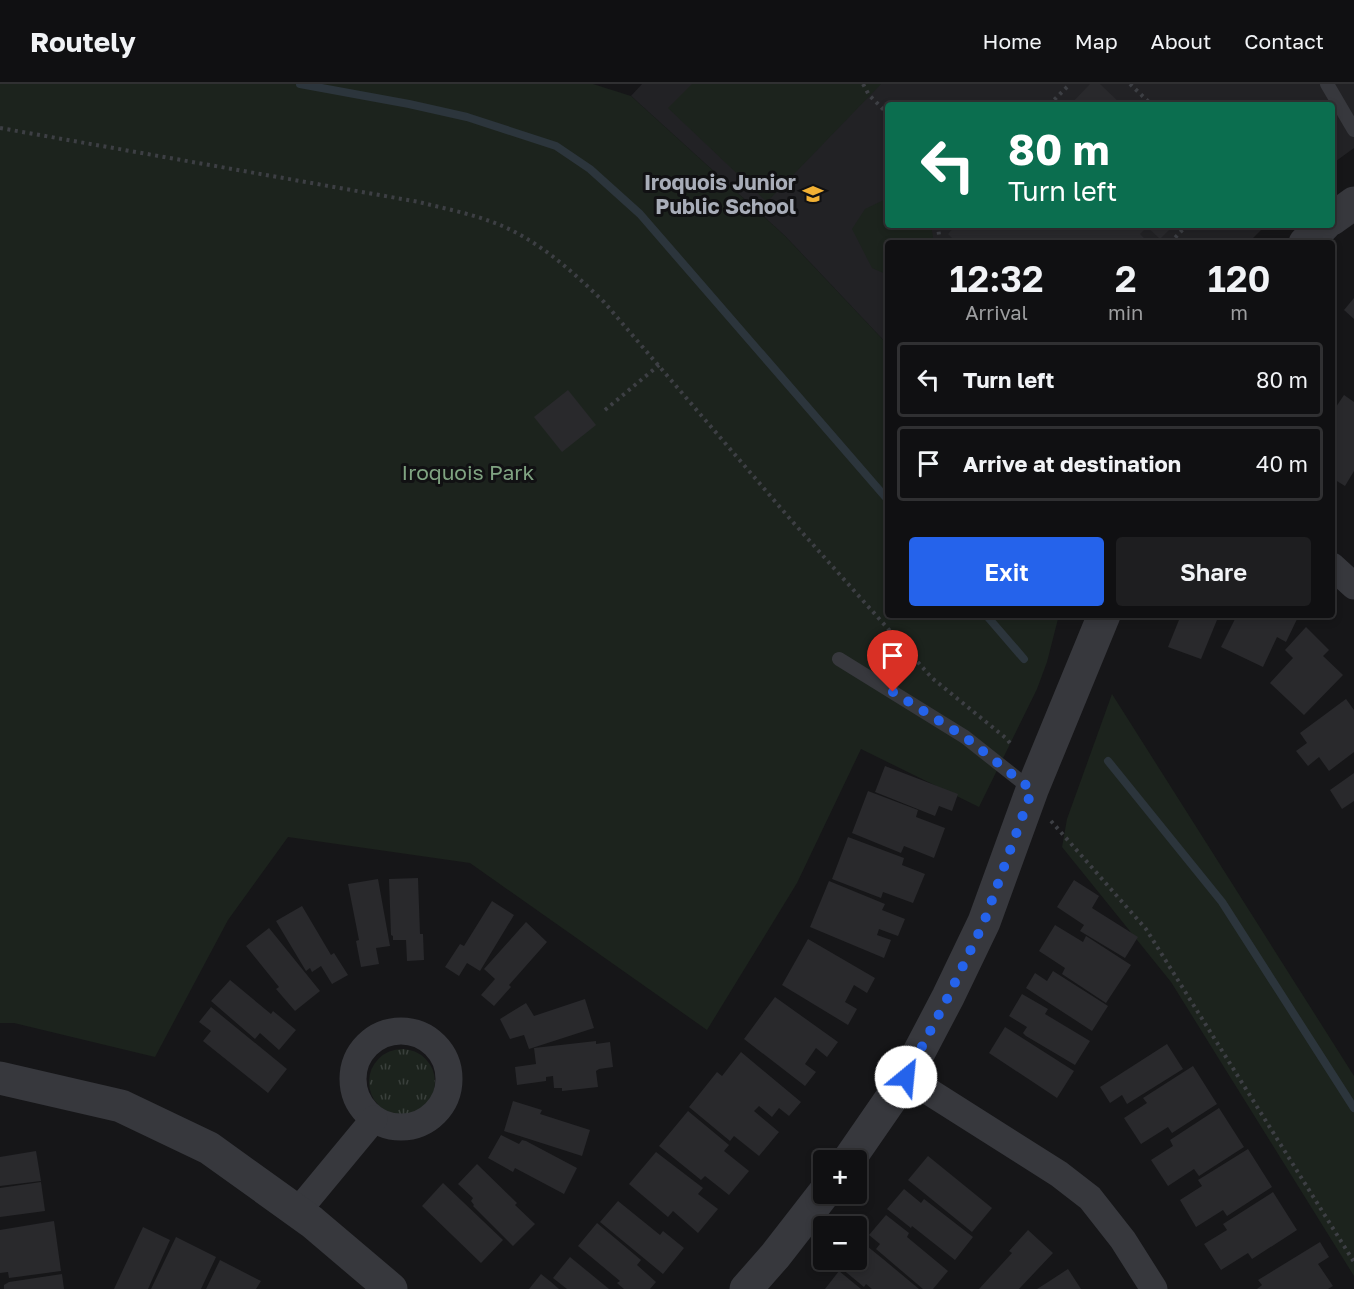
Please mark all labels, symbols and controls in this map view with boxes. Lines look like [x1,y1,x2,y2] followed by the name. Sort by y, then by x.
[30,25,136,58] text: Routely
[982,28,1042,54] text: Home
[1075,28,1118,54] text: Map
[1151,28,1211,54] text: About
[1244,28,1324,54] text: Contact
[1008,124,1109,174] text: 80 m
[909,126,987,204] icon: left
[644,169,796,219] place label: Iroquois Junior Public School
[1008,175,1117,207] text: Turn left
[801,182,825,206] school or university icon: Iroquois Junior Public School
[949,257,1044,300] text: 12:32
[1115,257,1137,300] text: 2
[1208,257,1271,300] text: 120
[965,300,1028,324] text: Arrival
[1108,300,1143,324] text: min
[1230,300,1248,324] text: m
[912,363,945,396] icon: left
[963,366,1054,393] text: Turn left
[1256,366,1308,393] text: 80 m
[912,447,945,480] icon: arrive
[963,450,1181,477] text: Arrive at destination
[1256,450,1308,477] text: 40 m
[402,459,535,485] park label: Iroquois Park
[909,537,1104,606] button: Exit
[1116,537,1311,606] button: Share
[867,630,918,692] pin
[876,639,909,672] icon: arrive
[874,1045,938,1109] position arrow
[813,1150,867,1270] map controls
[813,1150,867,1204] button: +
[813,1216,867,1270] button: −

